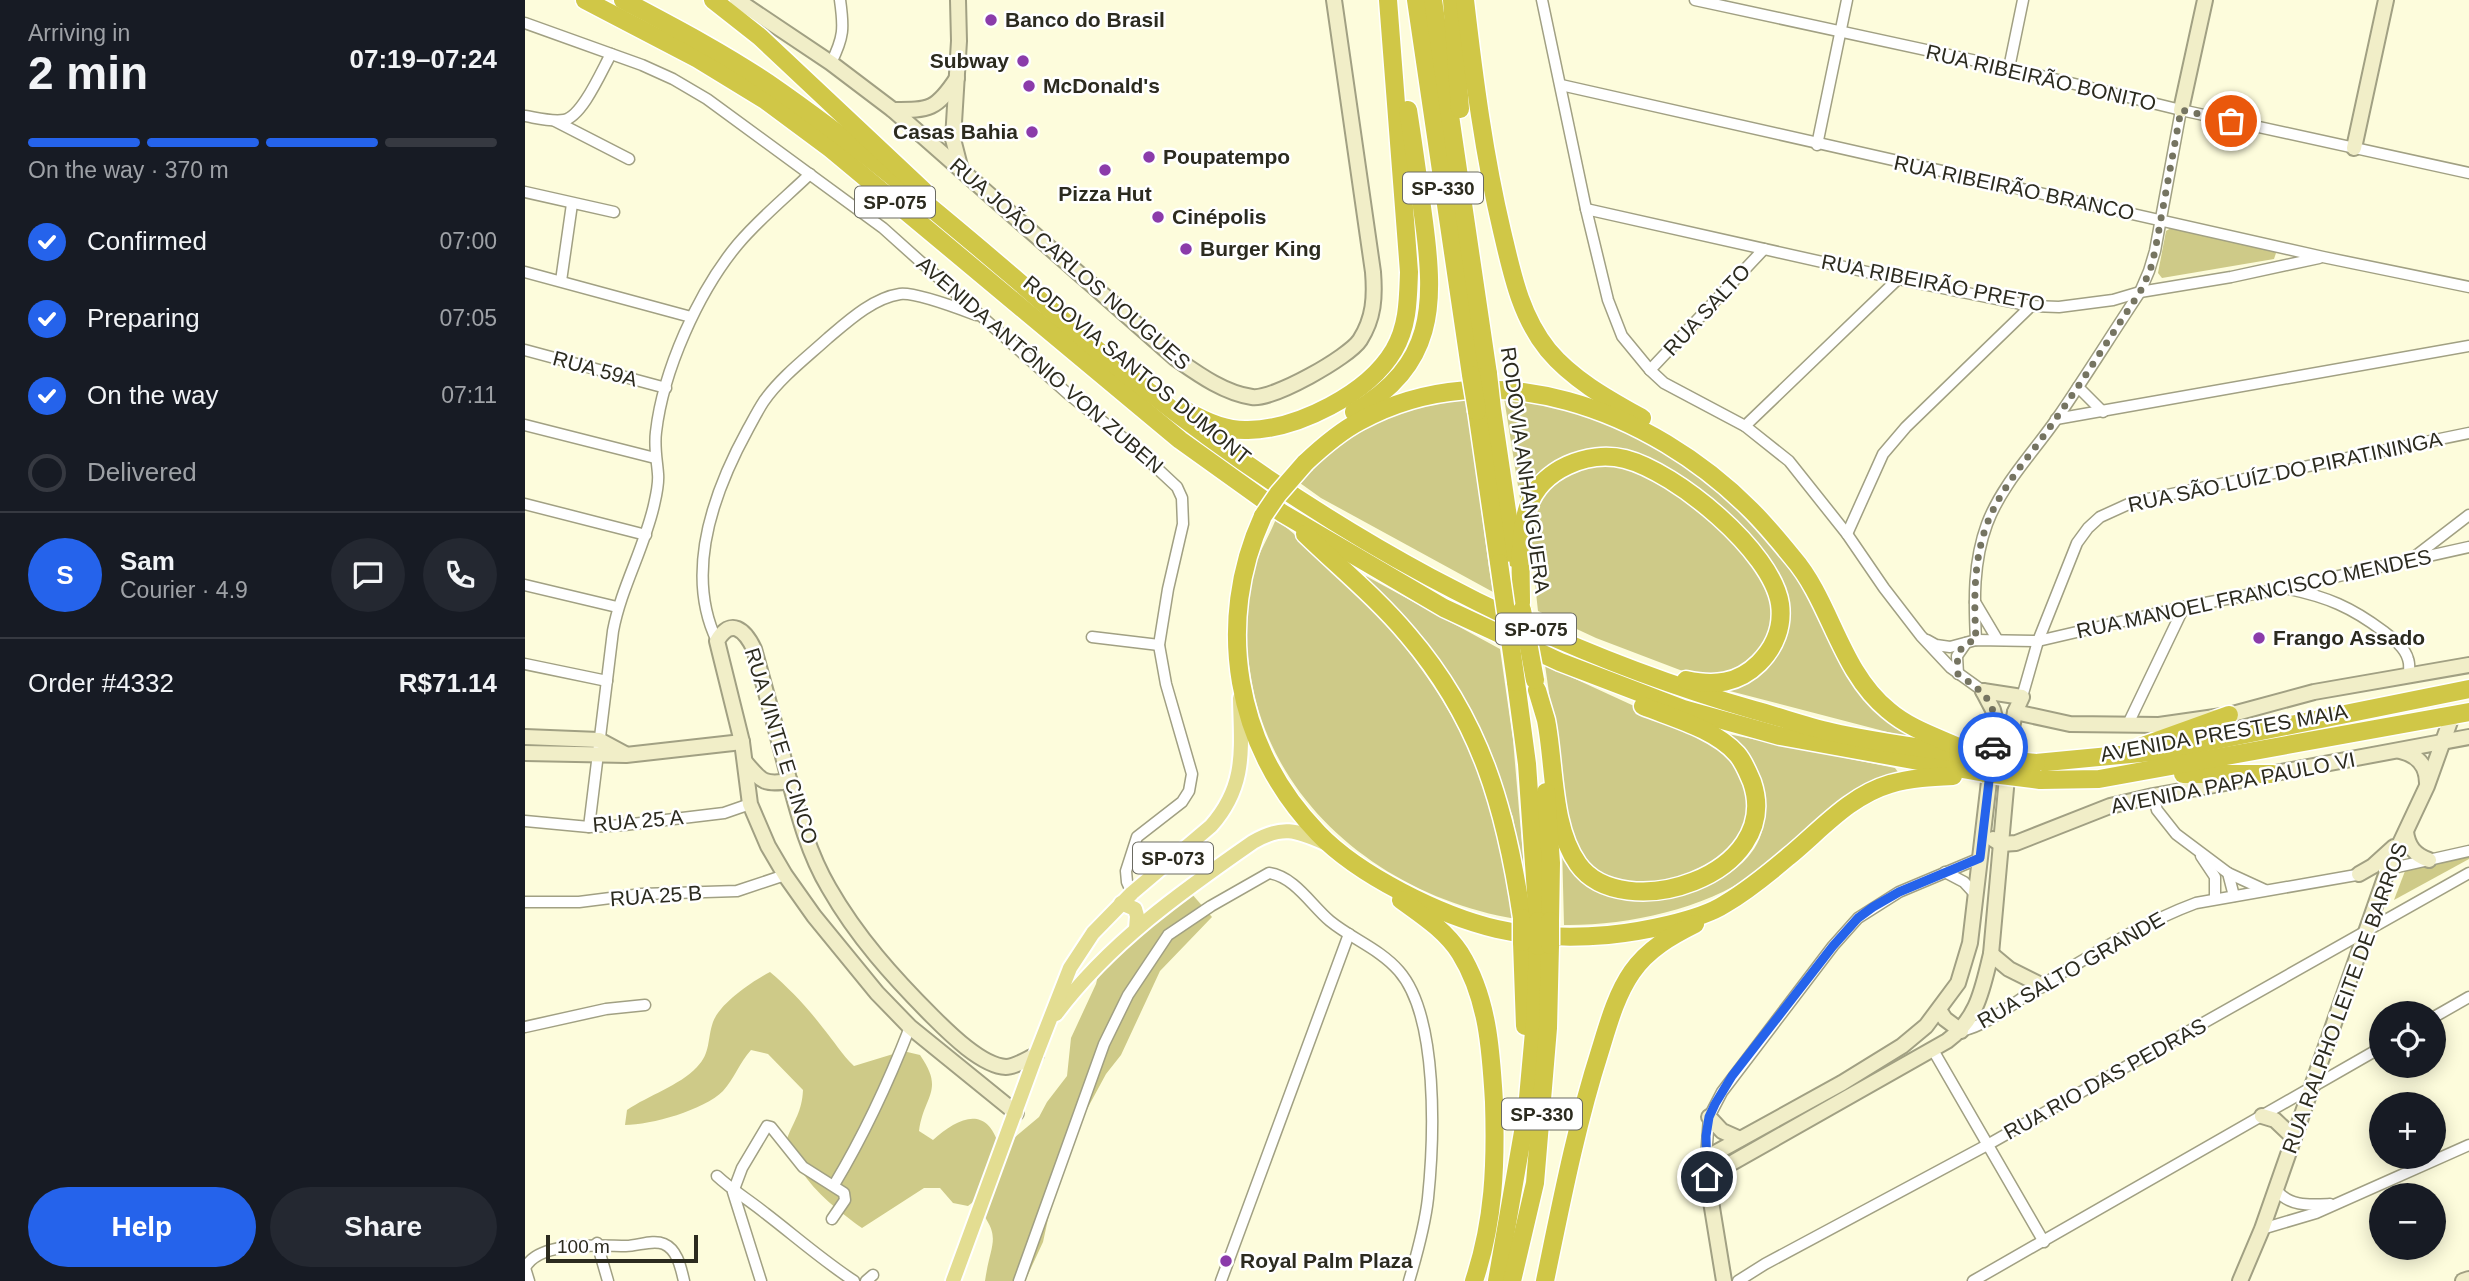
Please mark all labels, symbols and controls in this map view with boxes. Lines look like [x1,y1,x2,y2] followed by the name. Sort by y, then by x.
[1005,8,1165,31] place label: Banco do Brasil
[983,12,999,28] marker: Banco do Brasil
[28,20,130,46] text: Arriving in
[1924,40,2158,115] street label: RUA RIBEIRÃO BONITO
[350,44,497,74] text: 07:19–07:24
[28,47,148,99] text: 2 min
[930,49,1009,72] place label: Subway
[1015,53,1031,69] marker: Subway
[1043,74,1160,97] place label: McDonald's
[1021,78,1037,94] marker: McDonald's
[2201,91,2261,151] pin
[2212,102,2250,140] icon: bag
[893,120,1018,143] place label: Casas Bahia
[1024,124,1040,140] marker: Casas Bahia
[1163,145,1290,168] place label: Poupatempo
[1141,149,1157,165] marker: Poupatempo
[1892,151,2136,224] street label: RUA RIBEIRÃO BRANCO
[946,153,1195,374] street label: RUA JOÃO CARLOS NOUGUES
[28,157,229,183] text: On the way · 370 m
[1097,162,1113,178] marker: Pizza Hut
[1403,172,1483,204] road number: SP-330
[1058,182,1152,205] place label: Pizza Hut
[855,186,935,218] road number: SP-075
[1172,205,1267,228] place label: Cinépolis
[1150,209,1166,225] marker: Cinépolis
[28,223,66,261] icon: check
[87,226,207,256] text: Confirmed
[439,228,497,254] text: 07:00
[1200,237,1321,260] place label: Burger King
[1178,241,1194,257] marker: Burger King
[1819,250,2047,315] street label: RUA RIBEIRÃO PRETO
[913,252,1168,478] street label: AVENIDA ANTÔNIO VON ZUBEN
[1659,259,1755,360] street label: RUA SALTO
[1019,271,1256,468] street label: RODOVIA SANTOS DUMONT
[28,300,66,338] icon: check
[87,303,200,333] text: Preparing
[439,305,497,331] text: 07:05
[1497,345,1554,595] street label: RODOVIA ANHANGUERA
[550,346,640,391] street label: RUA 59A
[28,377,66,415] icon: check
[87,380,219,410] text: On the way
[441,382,497,408] text: 07:11
[2126,427,2444,516] street label: RUA SÃO LUÍZ DO PIRATININGA
[87,457,197,487] text: Delivered
[331,538,405,612] button: chat
[423,538,497,612] button: phone
[2074,545,2433,642] street label: RUA MANOEL FRANCISCO MENDES
[120,546,175,576] text: Sam
[56,560,74,590] text: S
[120,577,248,603] text: Courier · 4.9
[1496,614,1576,644] road number: SP-075
[2273,626,2425,649] place label: Frango Assado
[2251,630,2267,646] marker: Frango Assado
[741,645,822,847] street label: RUA VINTE E CINCO
[28,668,174,698] text: Order #4332
[399,668,497,698] text: R$71.14
[2099,699,2349,766] street label: AVENIDA PRESTES MAIA
[1958,712,2028,782] courier
[1974,728,2012,766] icon: car
[2109,748,2357,817] street label: AVENIDA PAPA PAULO VI
[592,805,684,836] street label: RUA 25 A
[2277,839,2412,1156] street label: RUA RALPHO LEITE DE BARROS
[1133,842,1213,874] road number: SP-073
[609,881,703,910] street label: RUA 25 B
[1973,907,2168,1032] street label: RUA SALTO GRANDE
[2369,1001,2446,1260] map controls
[2369,1001,2446,1078] button: locate
[2000,1013,2210,1144] street label: RUA RIO DAS PEDRAS
[2369,1092,2446,1169] button: +
[1502,1098,1582,1130] road number: SP-330
[1677,1147,1737,1207] pin
[1688,1158,1726,1196] icon: home
[2369,1183,2446,1260] button: −
[28,1187,256,1267] button: Help
[270,1187,497,1267] button: Share
[546,1232,698,1264] scale bar
[557,1236,610,1257] text: 100 m
[1240,1249,1413,1272] place label: Royal Palm Plaza
[1218,1253,1234,1269] marker: Royal Palm Plaza

